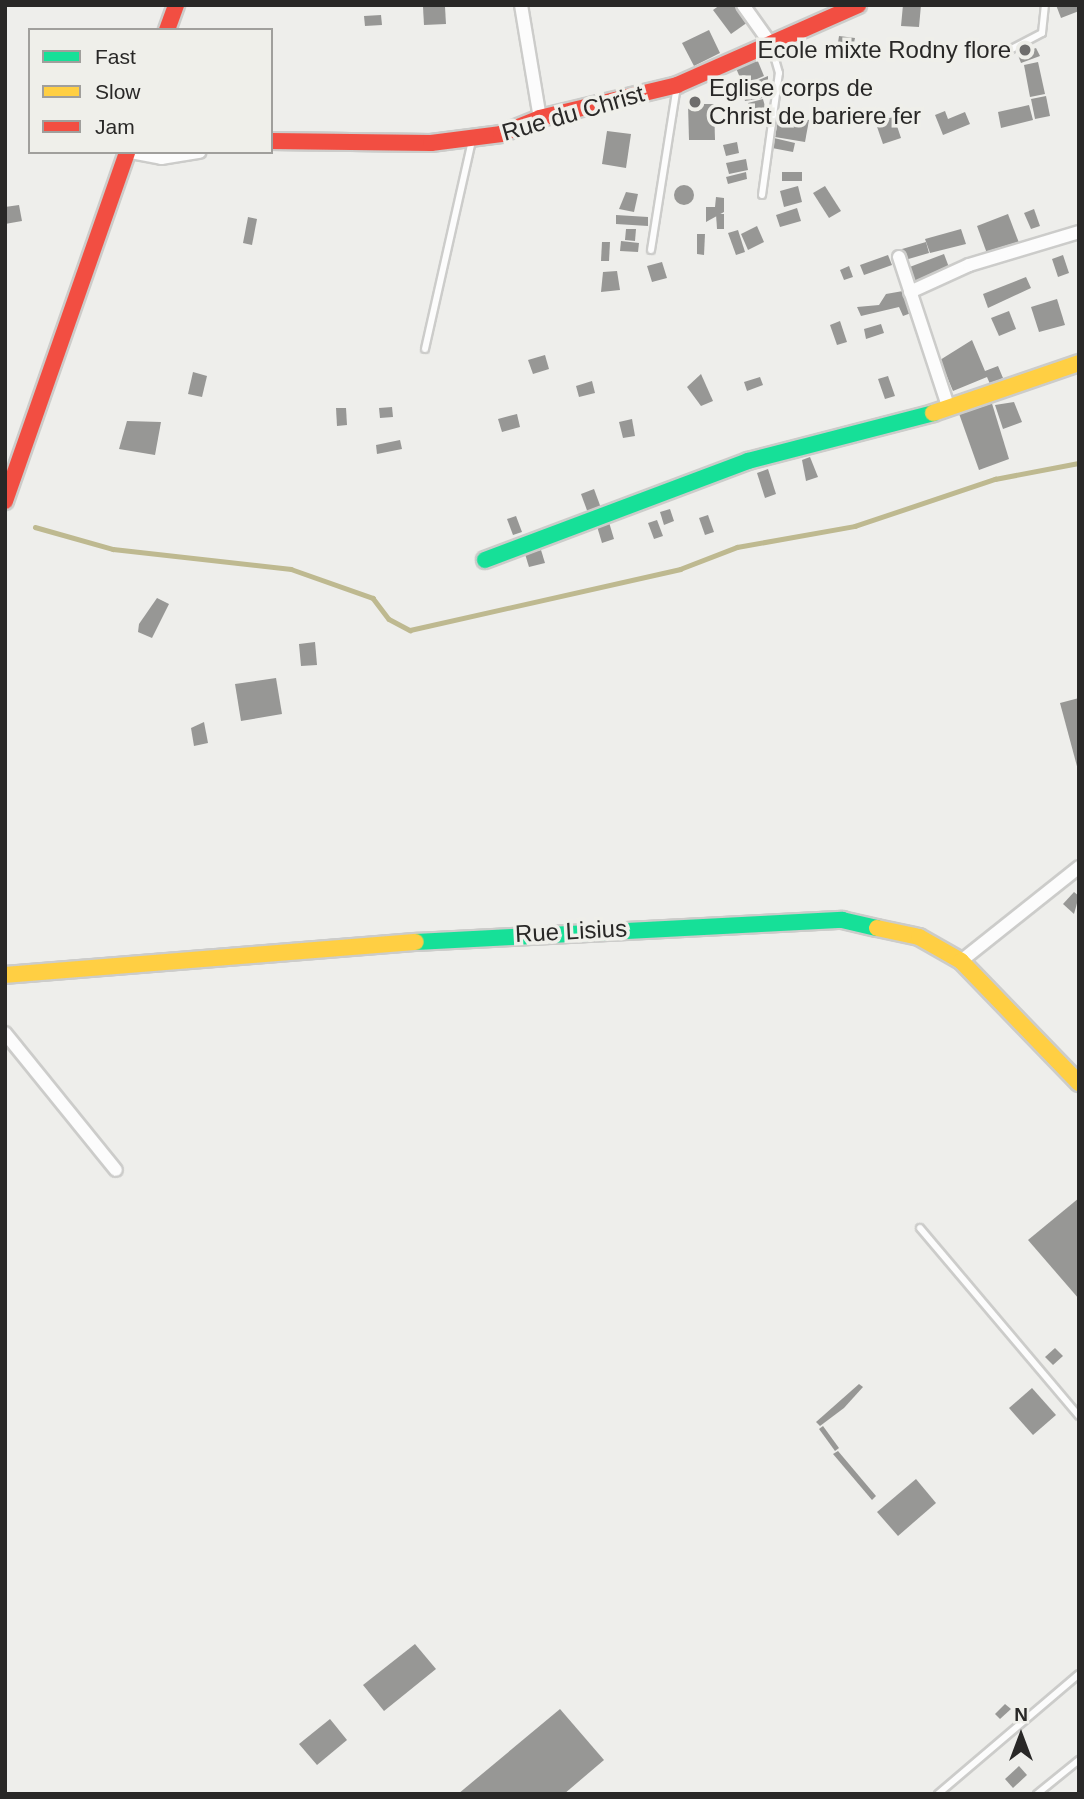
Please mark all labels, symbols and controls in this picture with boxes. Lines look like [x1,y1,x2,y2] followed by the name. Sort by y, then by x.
[28,28,273,154] legend
[758,36,1011,64] place label: Ecole mixte Rodny flore
[1017,42,1033,58] marker: Ecole mixte Rodny flore
[95,45,136,68] text: Fast
[709,74,921,130] place label: Eglise corps de Christ de bariere fer
[499,79,647,147] street label: Rue du Christ
[95,80,141,103] text: Slow
[687,94,703,110] marker: Eglise corps de Christ de bariere fer
[95,115,135,138] text: Jam
[514,914,628,948] street label: Rue Lisius
[986,1701,1056,1771] north arrow
[1014,1704,1028,1725] text: N

